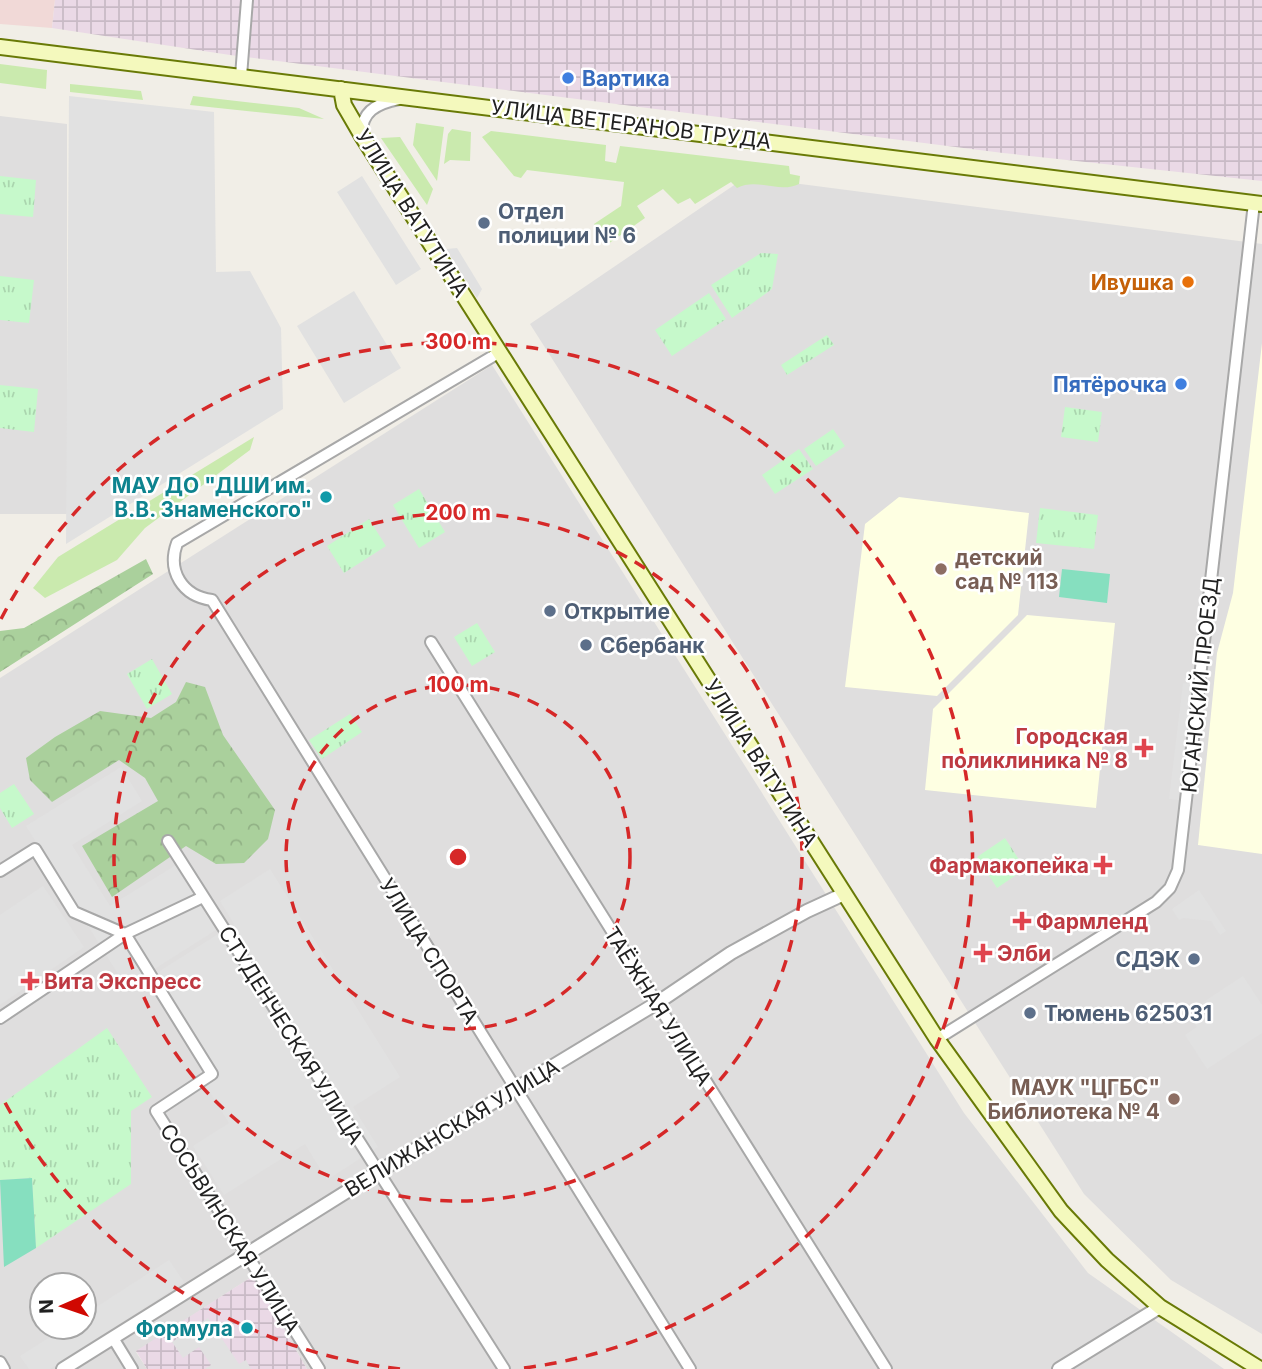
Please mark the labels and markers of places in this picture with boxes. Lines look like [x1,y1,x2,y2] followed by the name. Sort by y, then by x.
[582,66,670,91] place label: Вартика
[560,70,576,86] marker: Вартика
[498,199,636,248] place label: Отдел полиции № 6
[476,215,492,231] marker: Отдел полиции № 6
[1091,270,1174,295] place label: Ивушка
[1180,274,1196,290] marker: Ивушка
[1053,372,1167,397] place label: Пятёрочка
[1173,376,1189,392] marker: Пятёрочка
[112,473,312,522] place label: МАУ ДО "ДШИ им. В.В. Знаменского"
[318,489,334,505] marker: МАУ ДО "ДШИ им. В.В. Знаменского"
[955,545,1059,594] place label: детский сад № 113
[933,561,949,577] marker: детский сад № 113
[564,599,670,624] place label: Открытие
[542,603,558,619] marker: Открытие
[600,633,705,658] place label: Сбербанк
[578,637,594,653] marker: Сбербанк
[941,724,1128,773] place label: Городская поликлиника № 8
[1134,738,1154,758] marker: Городская поликлиника № 8
[446,845,470,869] centre of rings
[929,853,1089,878] place label: Фармакопейка
[1095,857,1111,873] marker: Фармакопейка
[1036,909,1148,934] place label: Фармленд
[1014,913,1030,929] marker: Фармленд
[997,941,1051,966] place label: Элби
[975,945,991,961] marker: Элби
[1116,947,1180,972] place label: СДЭК
[1186,951,1202,967] marker: СДЭК
[44,969,202,994] place label: Вита Экспресс
[22,973,38,989] marker: Вита Экспресс
[1044,1001,1212,1026] place label: Тюмень 625031
[1022,1005,1038,1021] marker: Тюмень 625031
[987,1075,1160,1124] place label: МАУК "ЦГБС" Библиотека № 4
[1166,1091,1182,1107] marker: МАУК "ЦГБС" Библиотека № 4
[136,1316,233,1341] place label: Формула
[239,1320,255,1336] marker: Формула

